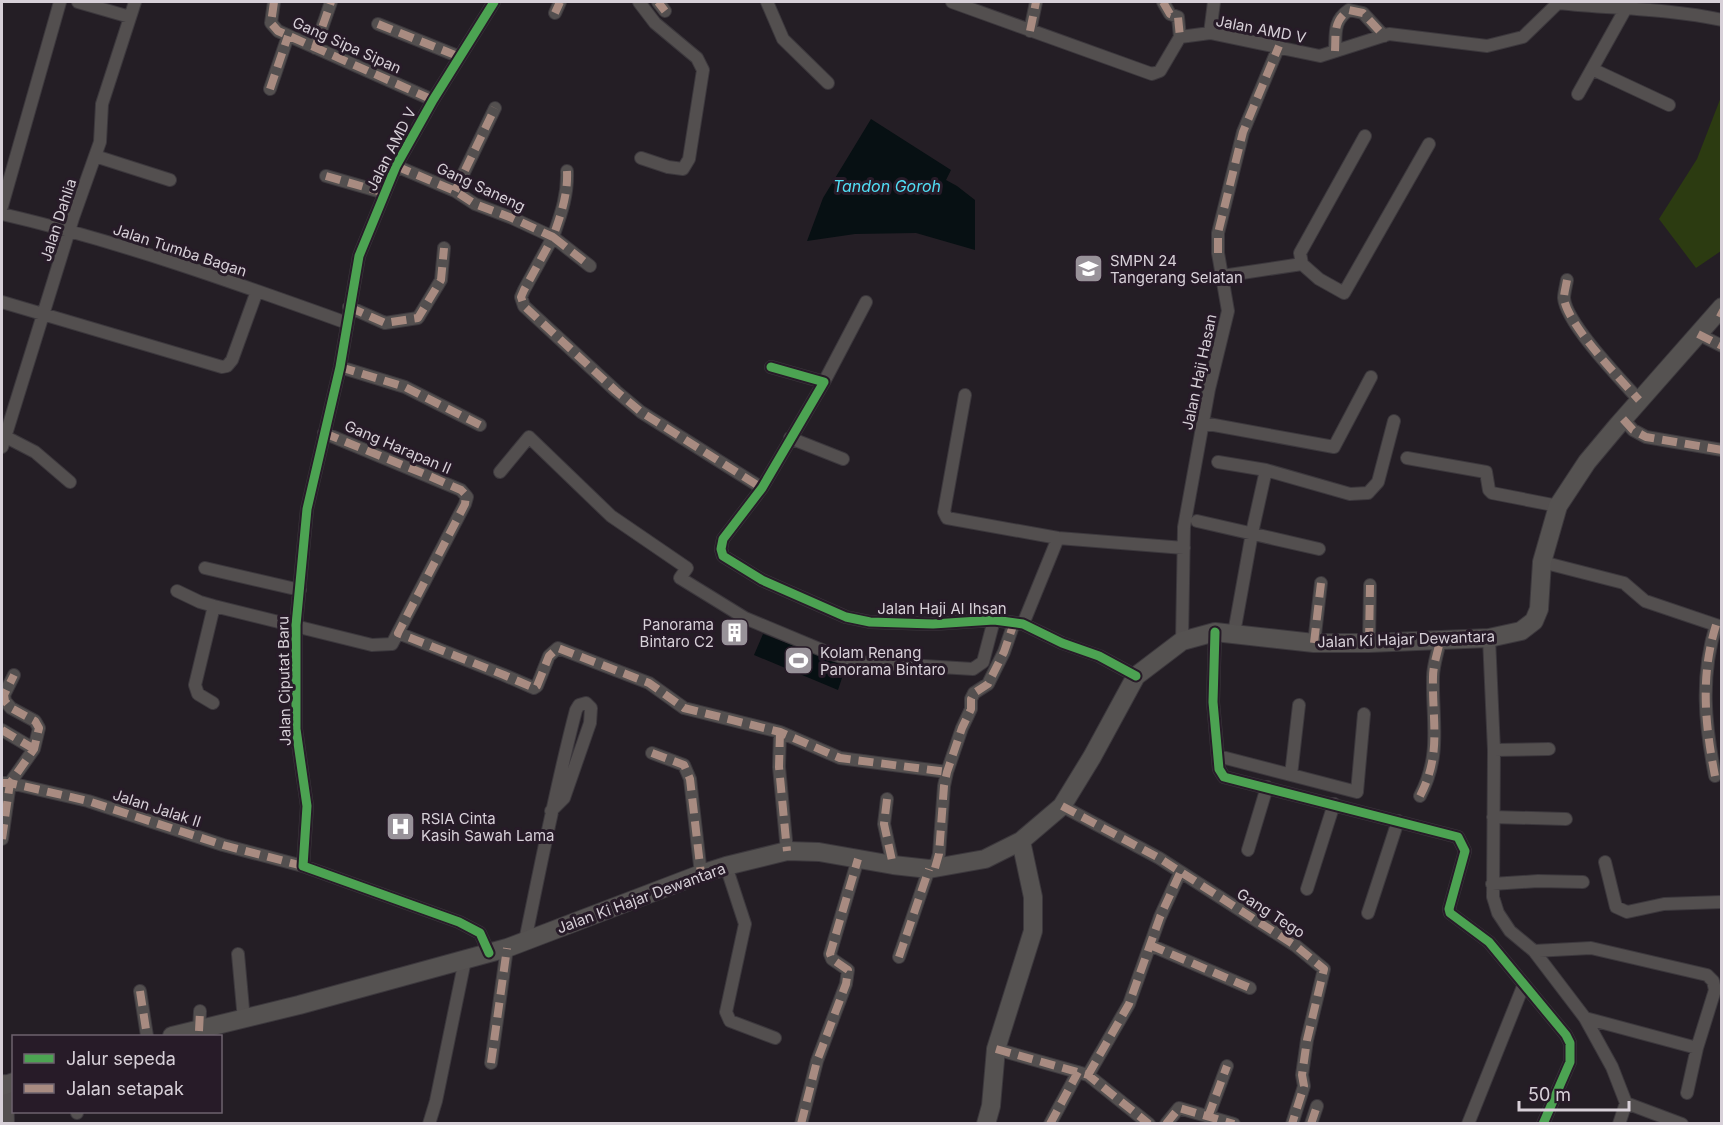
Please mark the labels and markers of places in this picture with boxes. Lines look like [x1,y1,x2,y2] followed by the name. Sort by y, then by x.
[1110,251,1243,287] place label: SMPN 24 Tangerang Selatan
[1073,253,1105,285] school or university icon: SMPN 24 Tangerang Selatan
[640,615,714,651] place label: Panorama Bintaro C2
[719,617,751,649] building icon: Panorama Bintaro C2
[820,643,946,679] place label: Kolam Renang Panorama Bintaro
[783,645,815,677] sports icon: Kolam Renang Panorama Bintaro
[421,809,554,845] place label: RSIA Cinta Kasih Sawah Lama
[384,811,416,843] hospital icon: RSIA Cinta Kasih Sawah Lama

